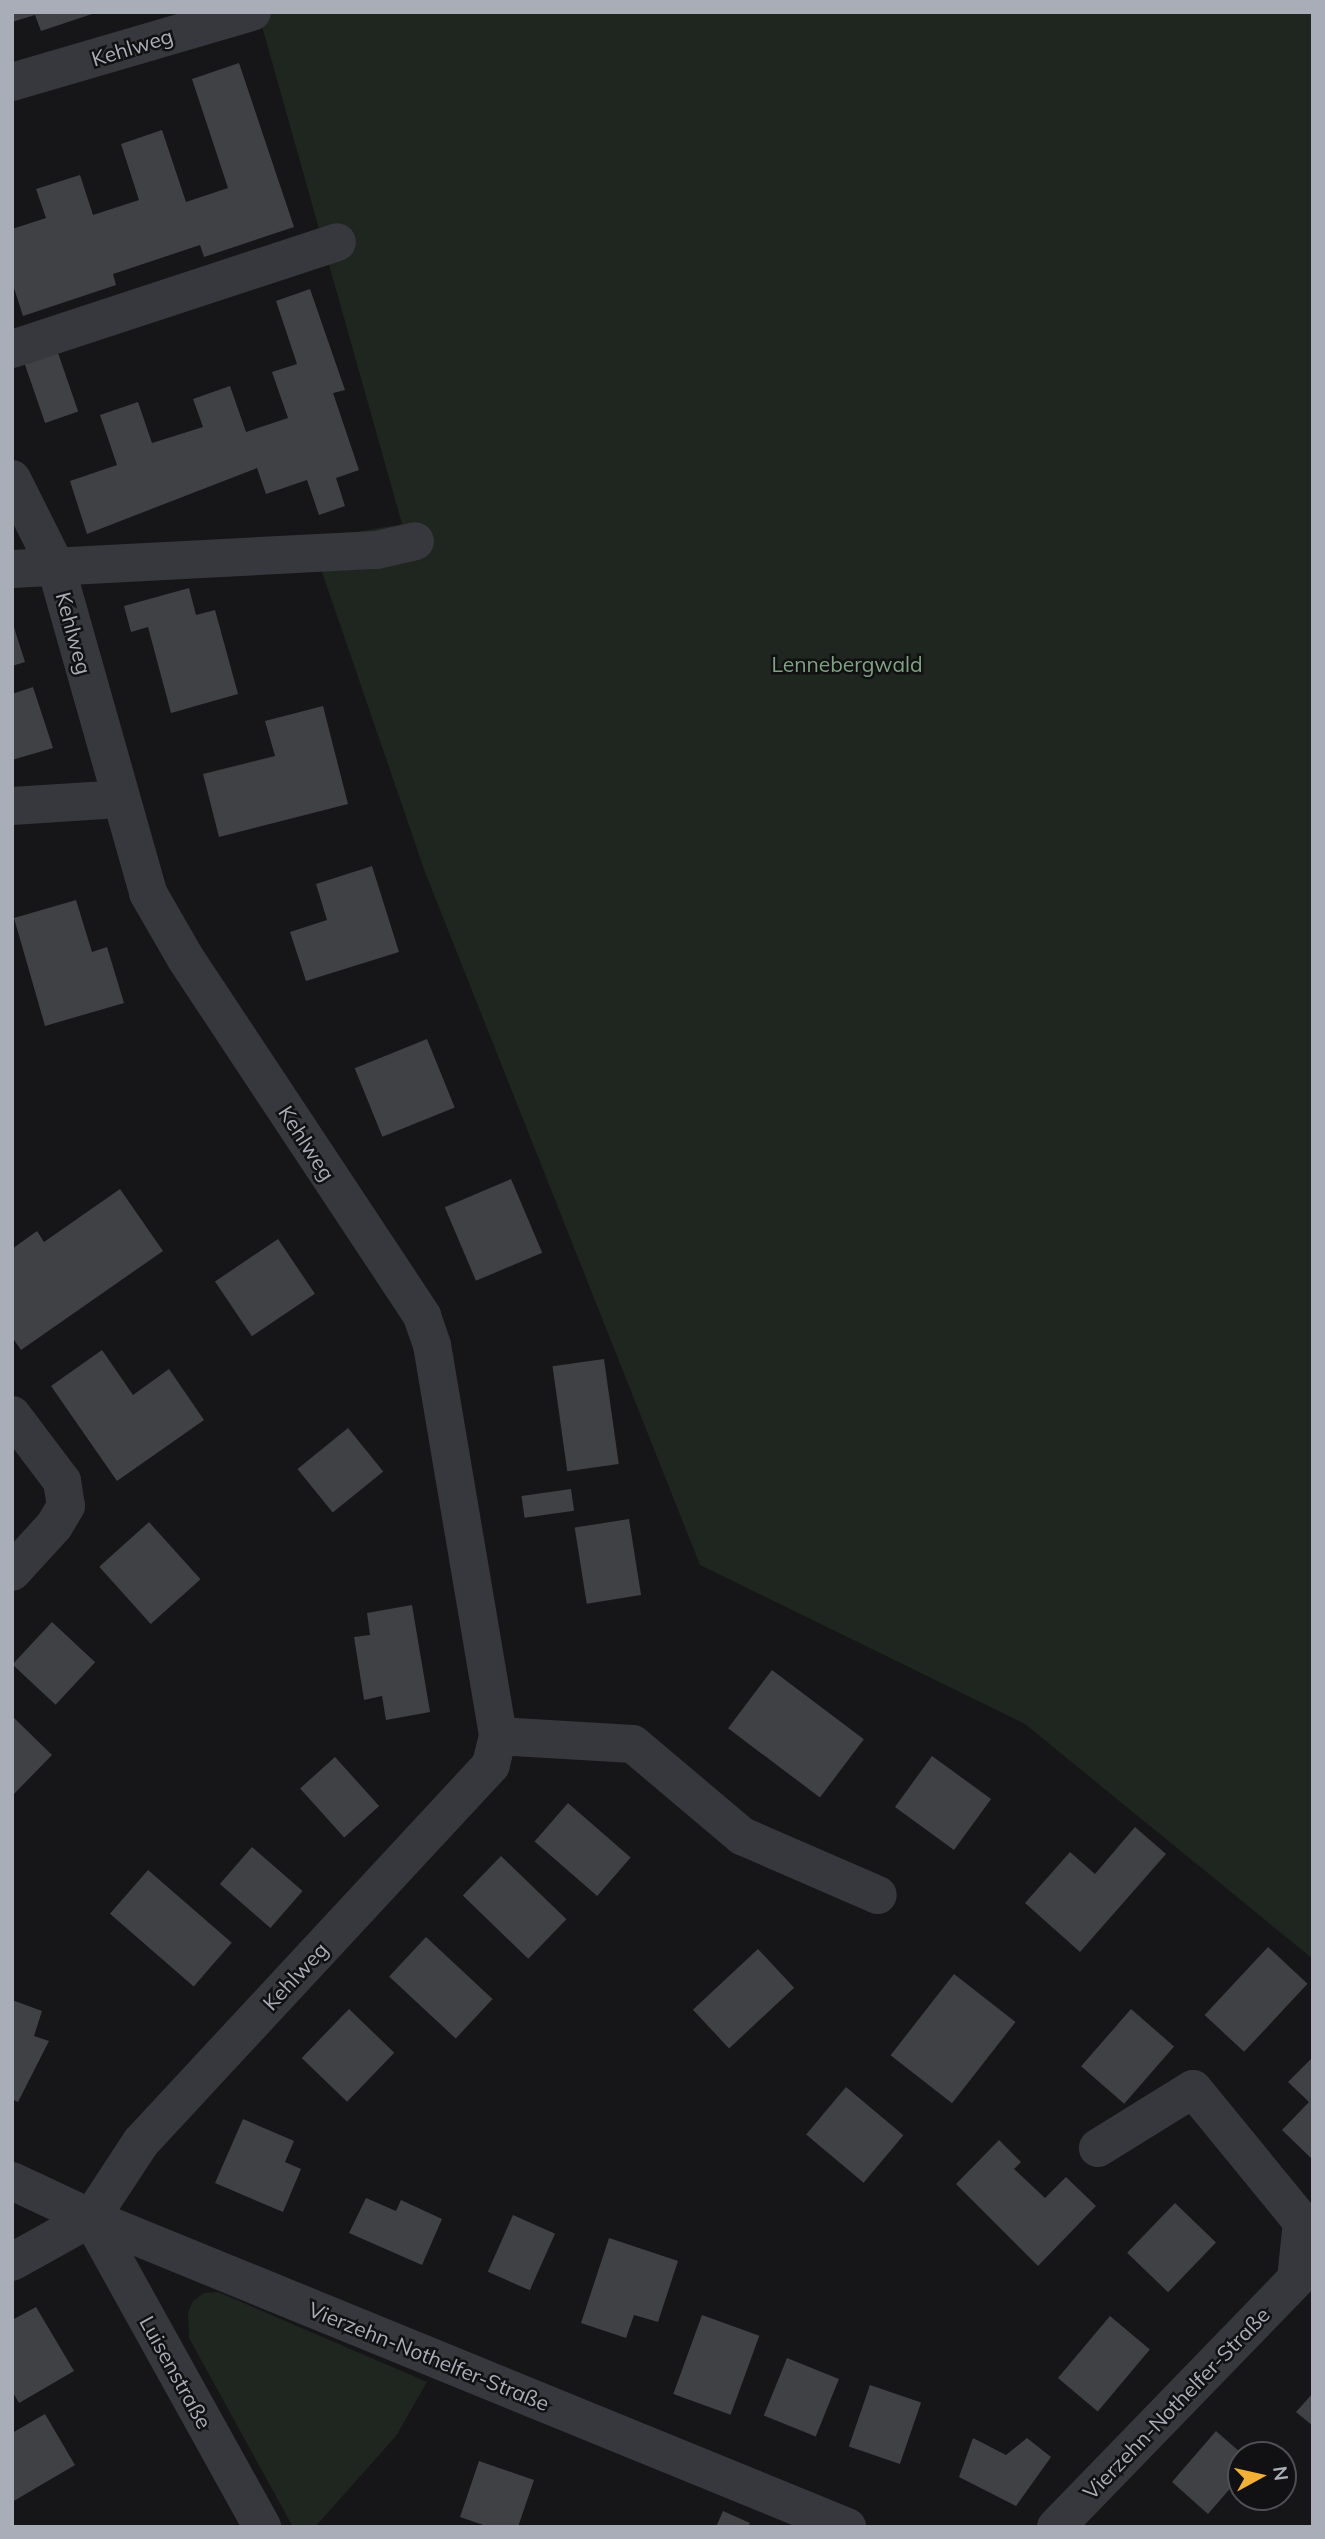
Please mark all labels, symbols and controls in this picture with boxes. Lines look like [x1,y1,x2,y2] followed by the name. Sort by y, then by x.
[88,23,176,71] street label: Kehlweg
[51,589,97,677] street label: Kehlweg
[771,651,923,677] park label: Lennebergwald
[274,1101,340,1185] street label: Kehlweg
[257,1937,333,2015] street label: Kehlweg
[305,2296,553,2416] street label: Vierzehn-Nothelfer-Straße
[1078,2302,1274,2504] street label: Vierzehn-Nothelfer-Straße
[135,2311,217,2433] street label: Luisenstraße
[1227,2441,1297,2511] north arrow
[1268,2465,1294,2482] text: N

